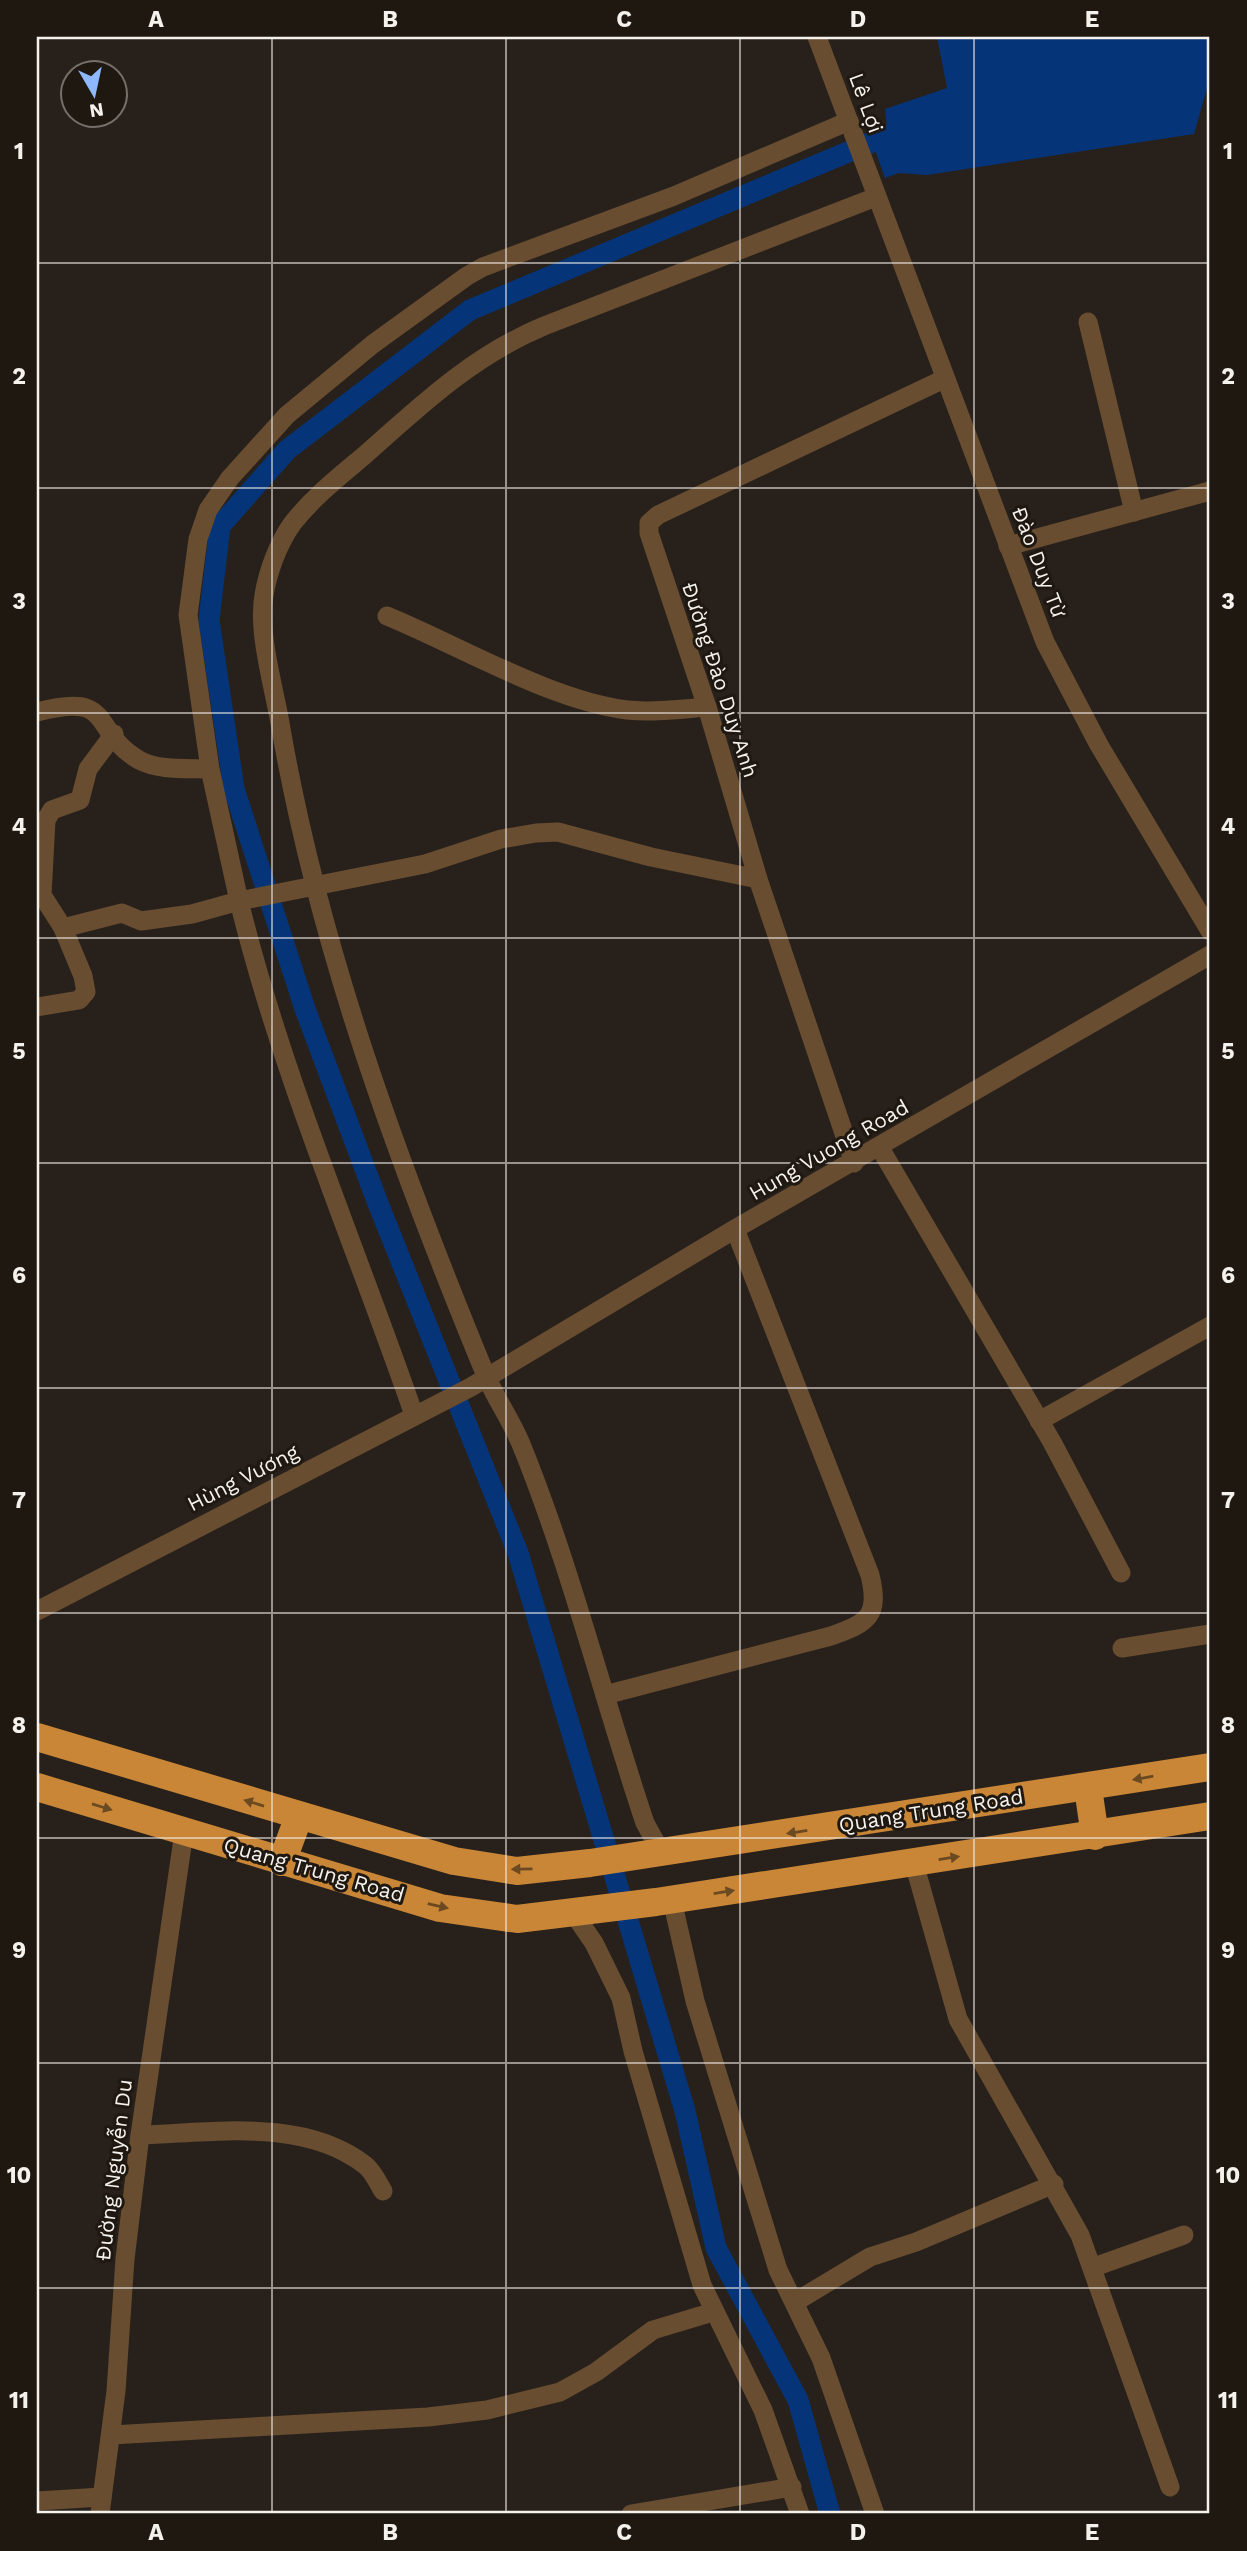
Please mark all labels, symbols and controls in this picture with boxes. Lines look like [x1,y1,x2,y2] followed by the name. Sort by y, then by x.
[148,6,164,33] text: A
[382,6,398,33] text: B
[616,6,632,33] text: C
[850,6,866,33] text: D
[1085,6,1099,33] text: E
[60,60,130,130] north arrow
[844,69,889,136] street label: Lê Lợi
[88,98,105,123] text: N
[14,138,24,165] text: 1
[1223,138,1233,165] text: 1
[12,363,26,390] text: 2
[1221,363,1235,390] text: 2
[1007,503,1072,622] street label: Đào Duy Từ
[677,579,764,781] street label: Đường Đào Duy Anh
[12,588,26,615] text: 3
[1221,588,1235,615] text: 3
[12,813,27,840] text: 4
[1221,813,1236,840] text: 4
[12,1038,26,1065] text: 5
[1221,1038,1235,1065] text: 5
[745,1094,913,1205] street label: Hung Vuong Road
[12,1262,26,1289] text: 6
[1221,1262,1235,1289] text: 6
[183,1438,303,1516] street label: Hùng Vương
[12,1487,26,1514] text: 7
[1221,1487,1235,1514] text: 7
[12,1712,26,1739] text: 8
[1221,1712,1235,1739] text: 8
[1132,1773,1154,1784] one-way arrow
[837,1784,1025,1837] street label: Quang Trung Road
[244,1797,265,1807] one-way arrow
[92,1803,113,1813] one-way arrow
[786,1826,808,1837] one-way arrow
[221,1832,407,1907] street label: Quang Trung Road
[938,1852,960,1863] one-way arrow
[511,1864,533,1875] one-way arrow
[713,1886,735,1897] one-way arrow
[427,1901,449,1912] one-way arrow
[12,1937,26,1964] text: 9
[1221,1937,1235,1964] text: 9
[90,2078,137,2262] street label: Đường Nguyễn Du
[7,2162,31,2189] text: 10
[1216,2162,1240,2189] text: 10
[9,2387,29,2414] text: 11
[1218,2387,1238,2414] text: 11
[148,2519,164,2546] text: A
[382,2519,398,2546] text: B
[616,2519,632,2546] text: C
[850,2519,866,2546] text: D
[1085,2519,1099,2546] text: E

